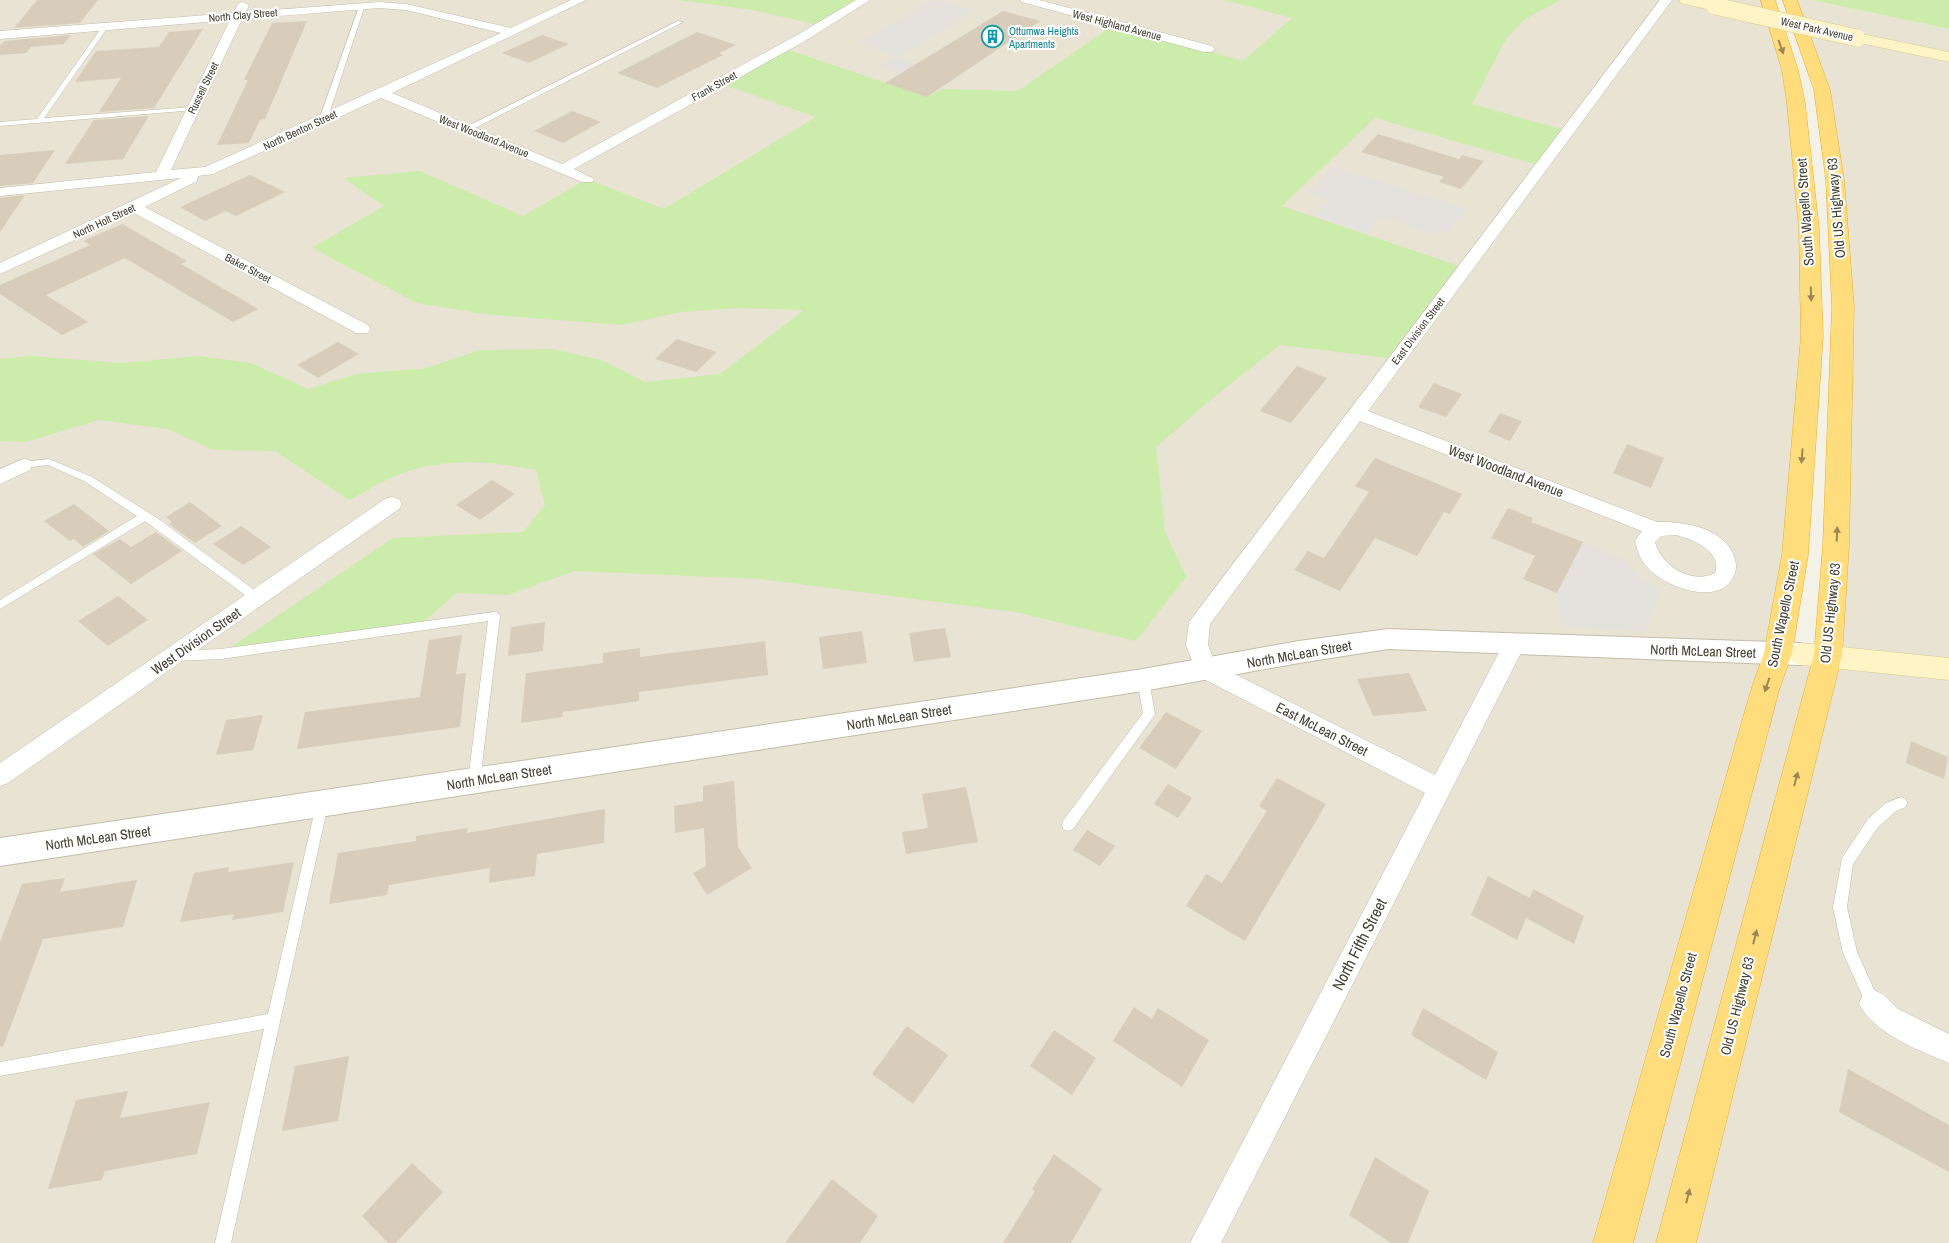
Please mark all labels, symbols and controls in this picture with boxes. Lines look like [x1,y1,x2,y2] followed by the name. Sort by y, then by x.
[208,5,279,25] street label: North Clay Street
[1071,6,1163,44] street label: West Highland Avenue
[1779,14,1855,44] street label: West Park Avenue
[1008,24,1079,51] place label: Ottumwa Heights Apartments
[981,25,1005,49] building icon: Ottumwa Heights Apartments
[1777,40,1785,55] one-way arrow
[184,59,222,116] street label: Russell Street
[689,68,740,104] street label: Frank Street
[261,107,340,153] street label: North Benton Street
[437,112,531,160] street label: West Woodland Avenue
[1792,157,1818,267] street label: South Wapello Street
[1823,157,1849,259] street label: Old US Highway 63
[71,200,138,242] street label: North Holt Street
[223,250,274,286] street label: Baker Street
[1807,286,1815,302] one-way arrow
[1388,294,1448,367] street label: East Division Street
[1446,441,1566,501] street label: West Woodland Avenue
[1798,448,1806,464] one-way arrow
[1833,526,1841,542] one-way arrow
[1763,559,1803,669] street label: South Wapello Street
[1816,562,1844,664] street label: Old US Highway 63
[148,603,244,679] street label: West Division Street
[1245,636,1353,672] street label: North McLean Street
[1650,640,1756,662] street label: North McLean Street
[1762,678,1770,693] one-way arrow
[1273,698,1371,760] street label: East McLean Street
[845,700,953,734] street label: North McLean Street
[445,760,553,794] street label: North McLean Street
[1792,772,1800,787] one-way arrow
[44,822,152,854] street label: North McLean Street
[1326,894,1392,994] street label: North Fifth Street
[1751,929,1759,944] one-way arrow
[1655,950,1701,1060] street label: South Wapello Street
[1716,955,1758,1057] street label: Old US Highway 63
[1685,1188,1693,1203] one-way arrow

